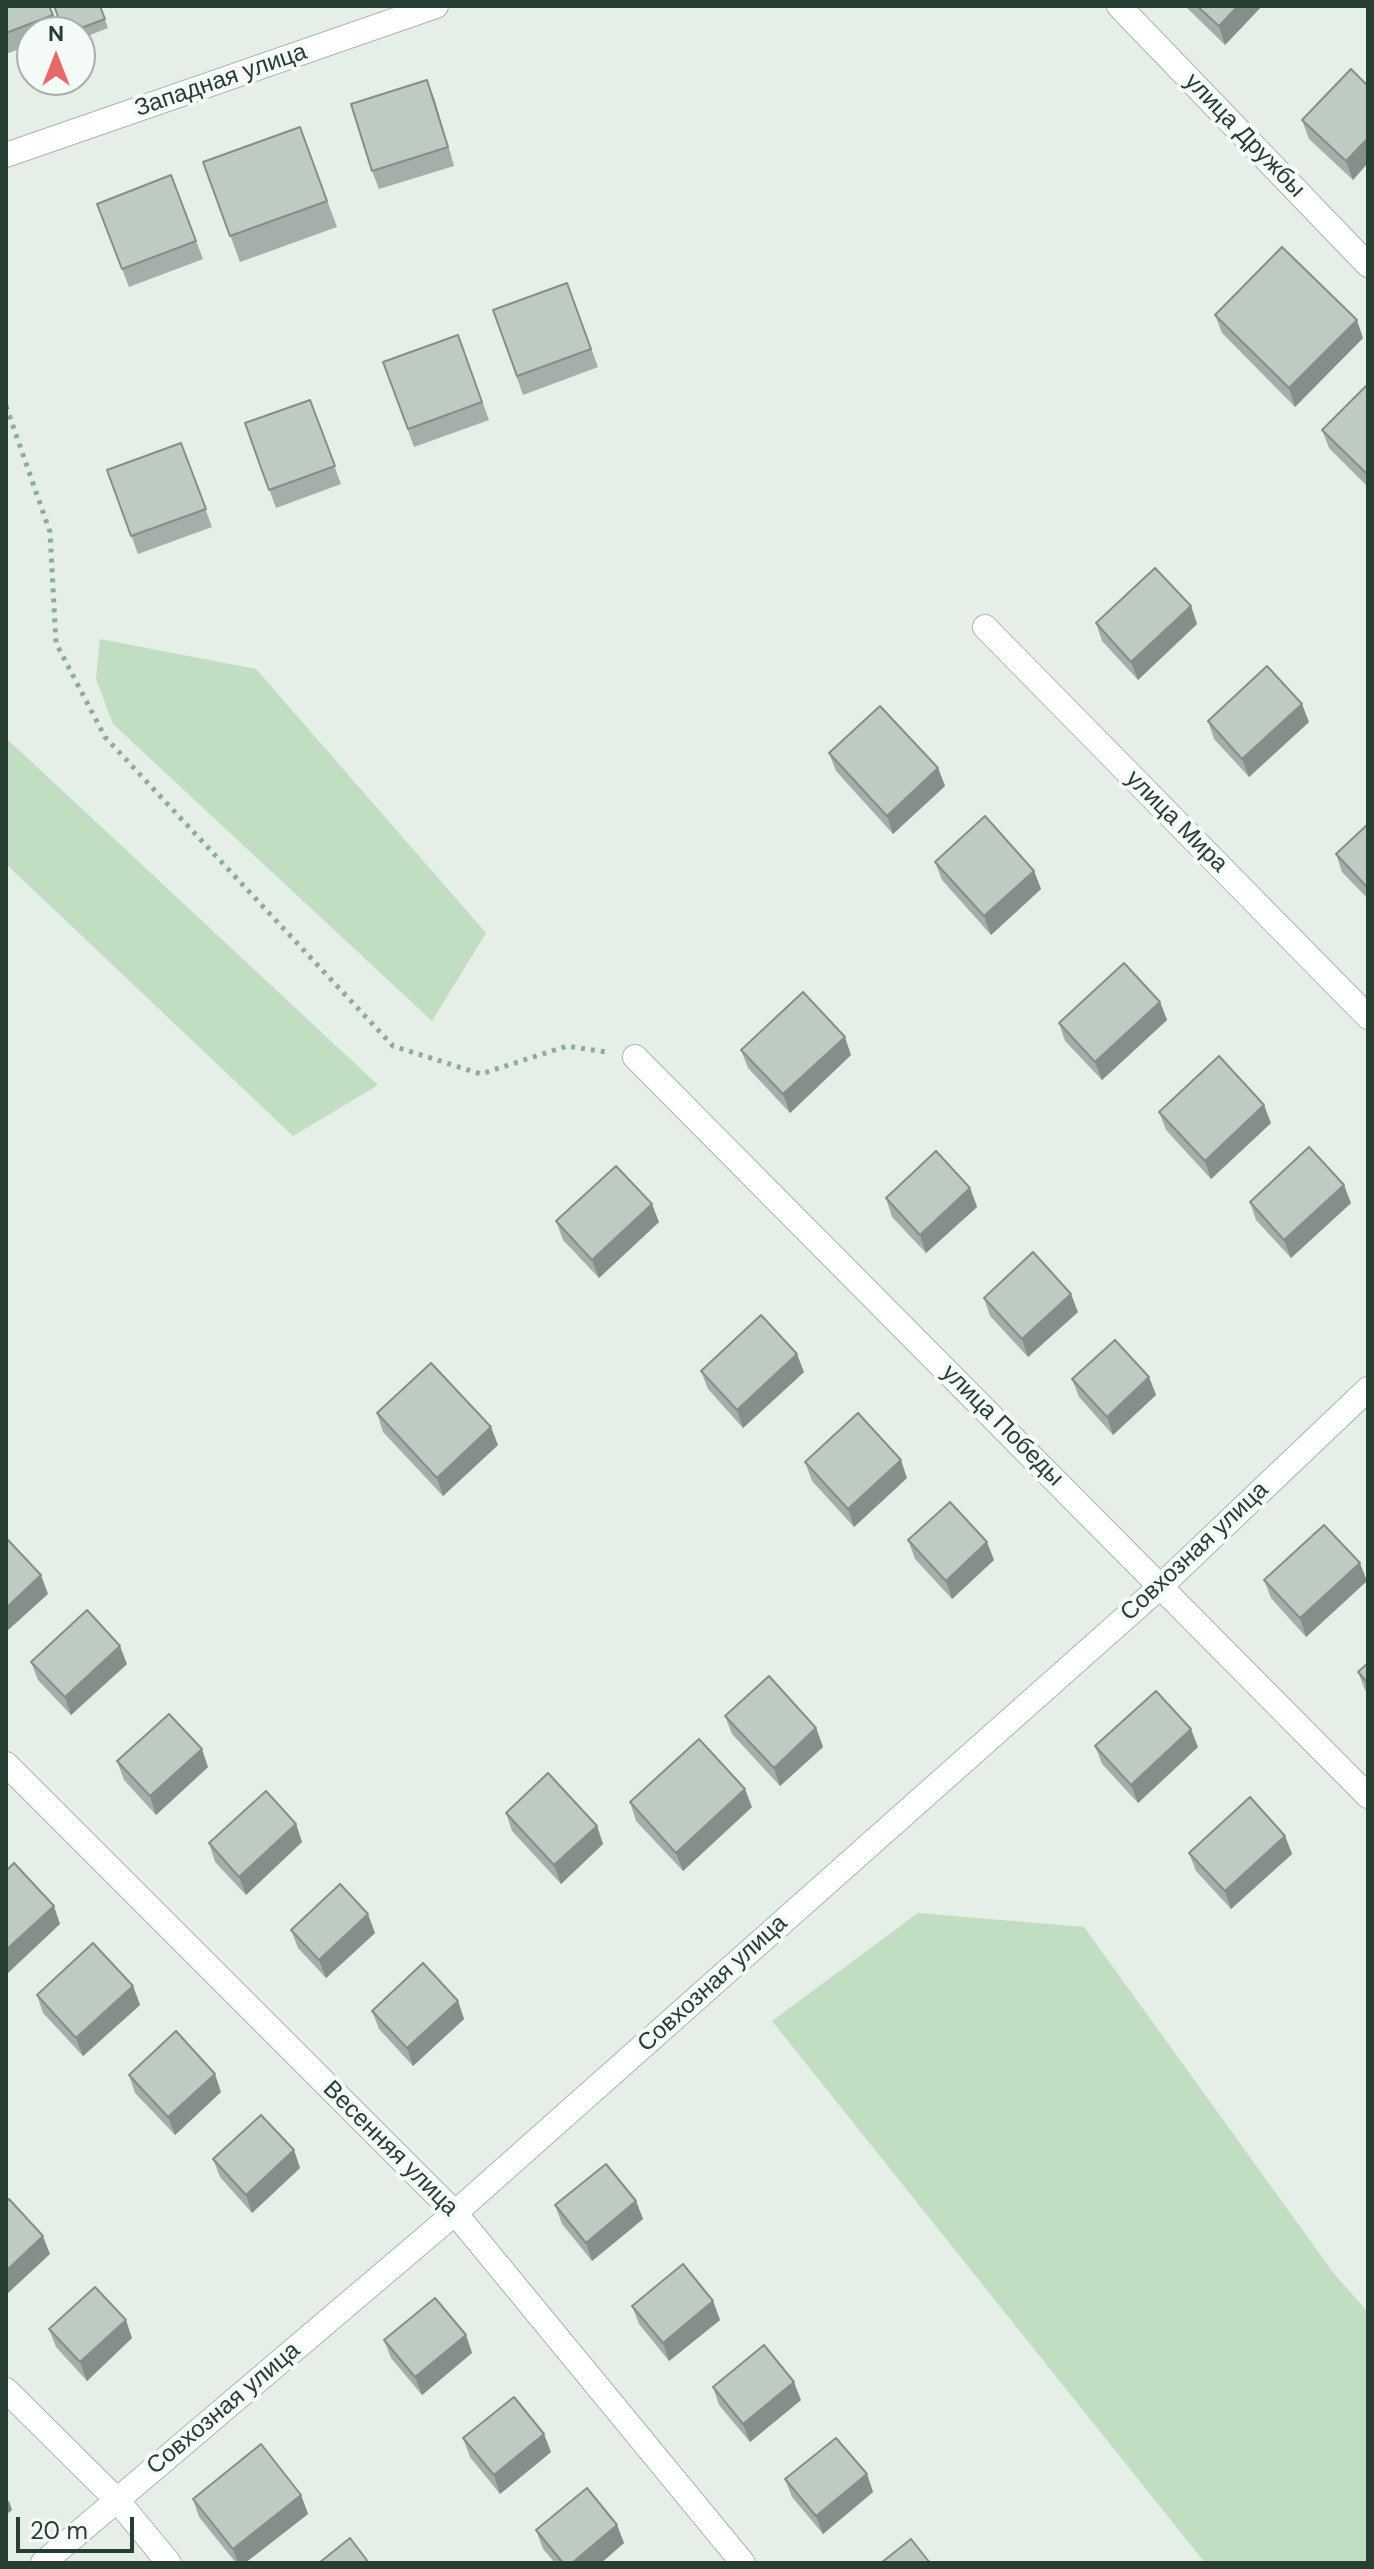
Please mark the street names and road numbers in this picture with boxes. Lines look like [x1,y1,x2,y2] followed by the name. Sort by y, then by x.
[131,38,311,124] street label: Западная улица
[1178,68,1310,204] street label: улица Дружбы
[1119,765,1233,879] street label: улица Мира
[935,1359,1069,1493] street label: улица Победы
[1115,1476,1275,1628] street label: Совхозная улица
[632,1909,794,2059] street label: Совхозная улица
[316,2075,464,2223] street label: Весенняя улица
[142,2337,306,2481] street label: Совхозная улица

